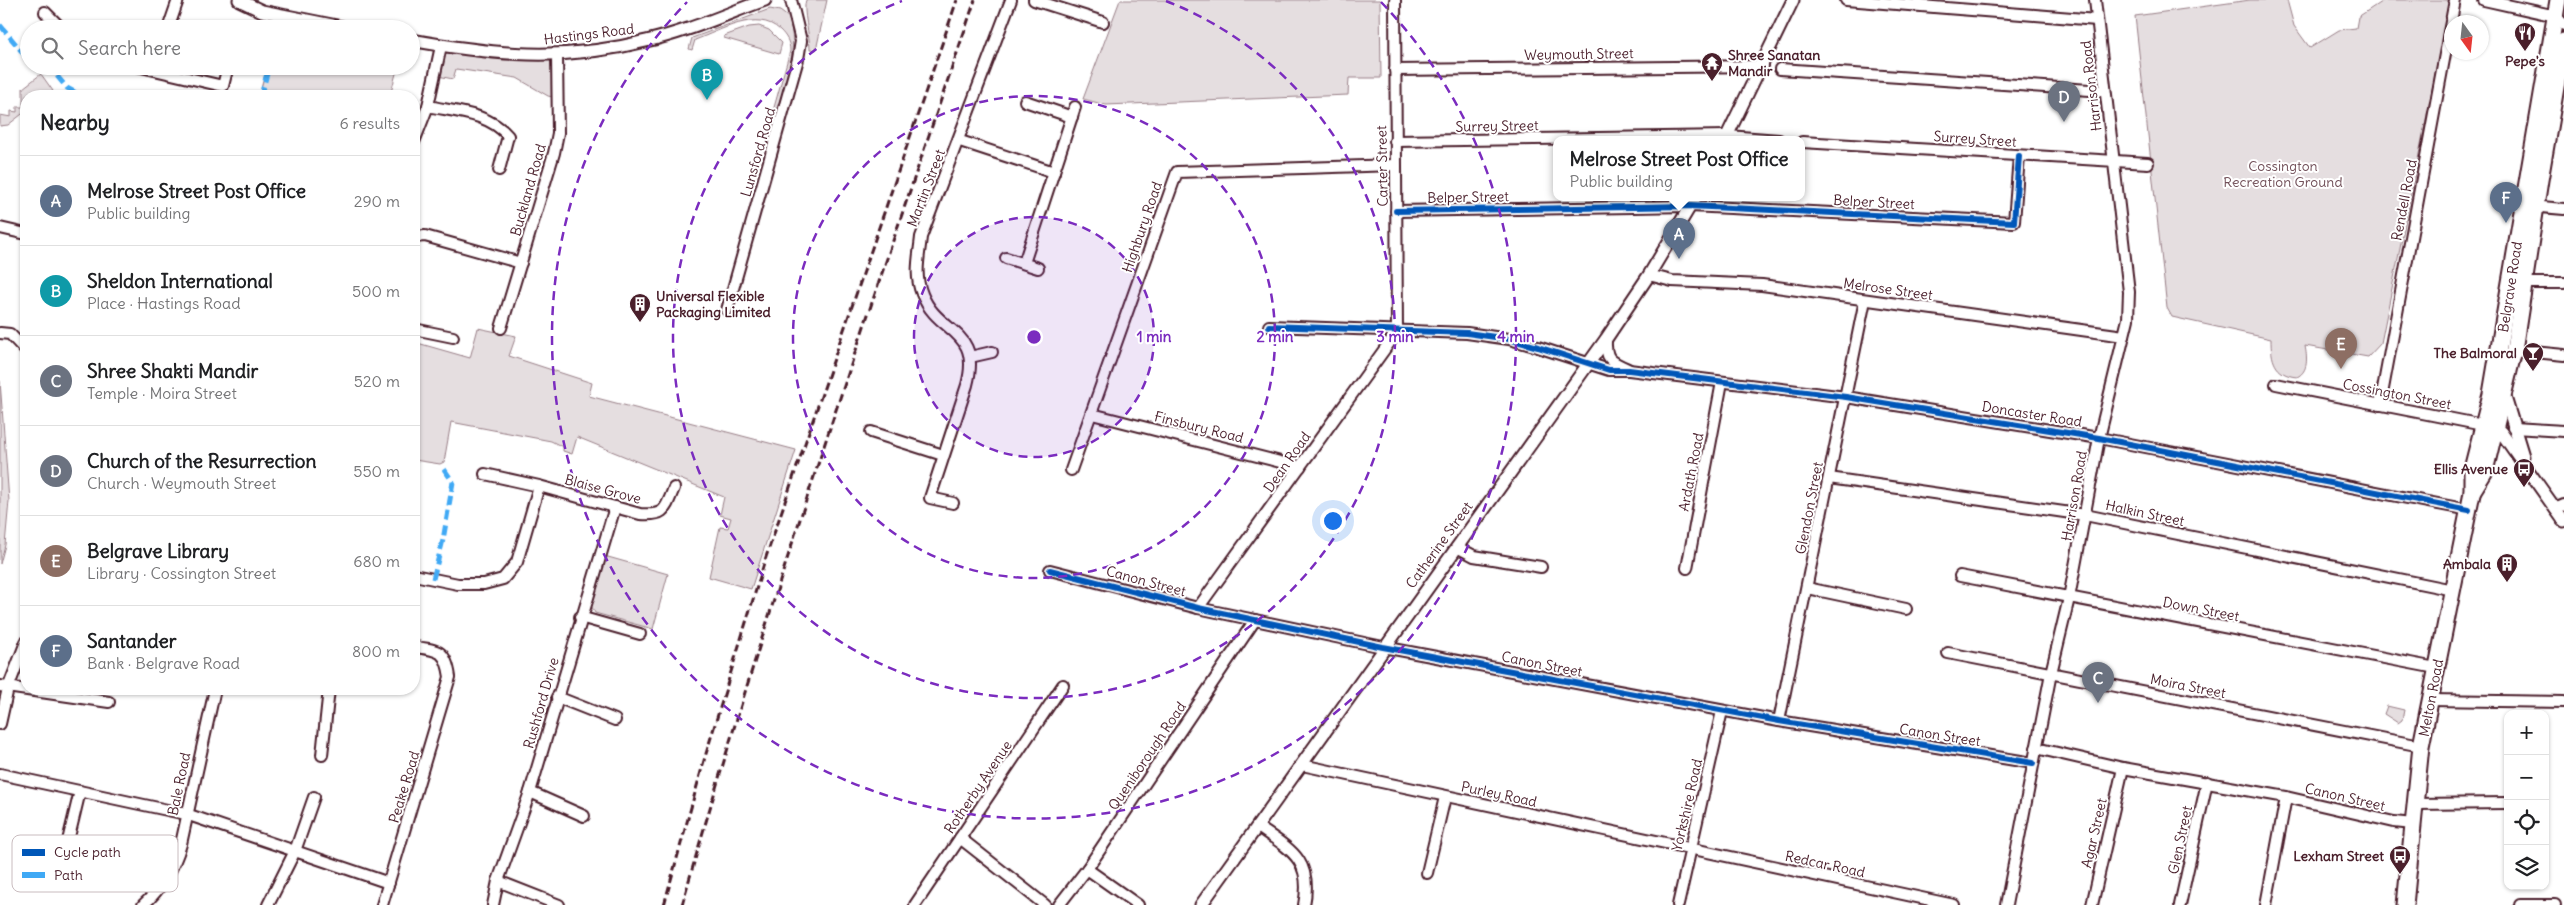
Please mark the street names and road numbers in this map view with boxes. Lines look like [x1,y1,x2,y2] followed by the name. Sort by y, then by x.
[543,20,635,48] street label: Hastings Road
[2077,40,2105,132] street label: Harrison Road
[1524,44,1634,64] street label: Weymouth Street
[737,105,779,199] street label: Lunsford Road
[1455,116,1539,136] street label: Surrey Street
[1372,125,1392,207] street label: Carter Street
[1933,127,2017,151] street label: Surrey Street
[506,142,550,238] street label: Buckland Road
[903,146,949,229] street label: Martin Street
[2387,158,2421,242] street label: Rendell Road
[1118,179,1166,275] street label: Highbury Road
[1427,187,1509,207] street label: Belper Street
[1833,191,1916,213] street label: Belper Street
[2494,240,2526,334] street label: Belgrave Road
[1842,274,1934,304] street label: Melrose Street
[2341,375,2453,413] street label: Cossington Street
[1981,397,2083,431] street label: Doncaster Road
[1153,407,1245,447] street label: Finsbury Road
[1260,428,1314,496] street label: Dean Road
[1675,431,1707,513] street label: Ardath Road
[2057,450,2091,542] street label: Harrison Road
[1791,460,1827,556] street label: Glendon Street
[563,470,643,508] street label: Blaise Grove
[2104,496,2186,530] street label: Halkin Street
[1402,498,1477,592] street label: Catherine Street
[1104,562,1188,600] street label: Canon Street
[2161,593,2241,625] street label: Down Street
[1500,647,1584,681] street label: Canon Street
[519,655,563,751] street label: Rushford Drive
[2415,658,2447,738] street label: Melton Road
[2149,670,2228,702] street label: Moira Street
[1104,698,1190,814] street label: Queniborough Road
[1898,720,1982,750] street label: Canon Street
[940,737,1016,837] street label: Rotherby Avenue
[385,749,423,825] street label: Peake Road
[164,751,194,817] street label: Bale Road
[1668,757,1706,853] street label: Yorkshire Road
[1459,777,1539,811] street label: Purley Road
[2303,779,2387,815] street label: Canon Street
[2077,796,2111,870] street label: Agar Street
[2164,804,2196,876] street label: Glen Street
[1783,847,1867,881] street label: Redcar Road

